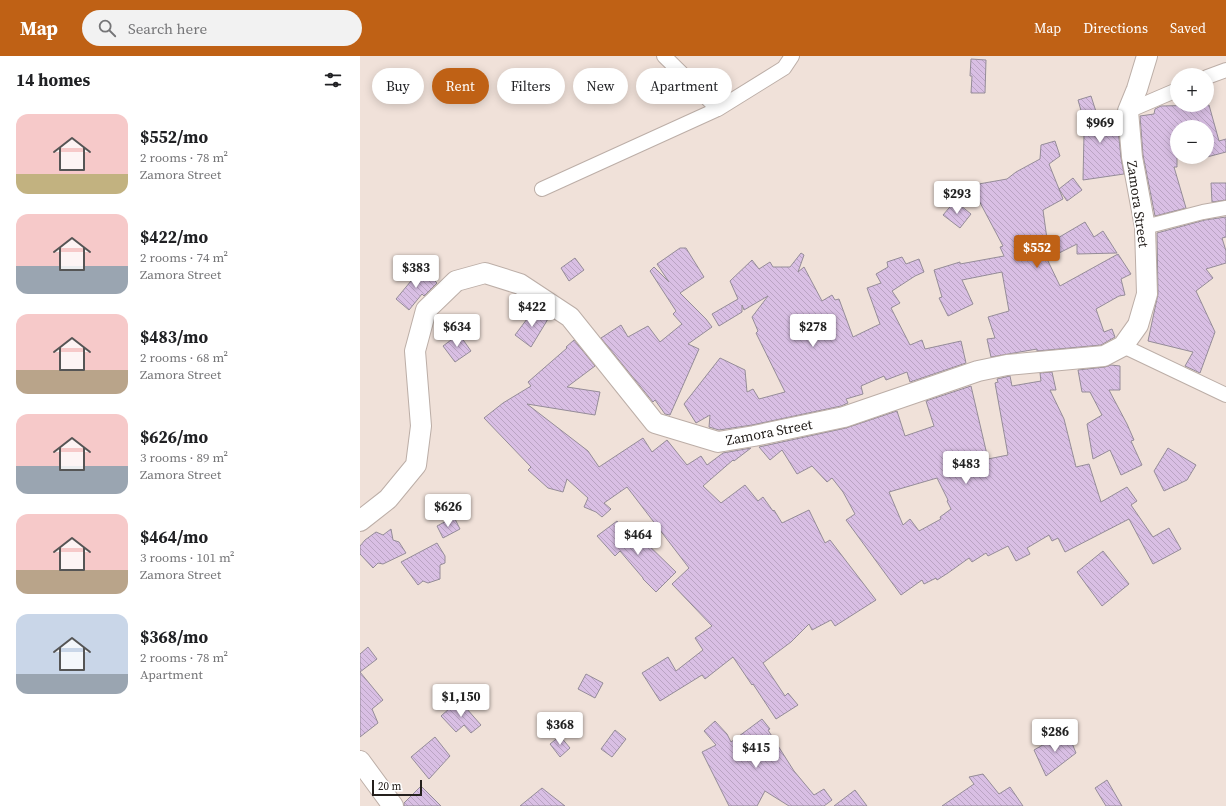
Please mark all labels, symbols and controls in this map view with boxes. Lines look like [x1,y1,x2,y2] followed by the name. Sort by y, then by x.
[82,10,362,46] search box
[20,15,58,41] text: Map
[96,17,118,39] icon: search
[128,18,207,39] text: Search here
[1034,18,1061,38] text: Map
[1083,18,1148,38] text: Directions
[1170,18,1206,38] text: Saved
[16,68,90,92] text: 14 homes
[372,68,424,104] chip: Buy
[432,68,489,104] chip: Rent
[497,68,565,104] chip: Filters
[573,68,628,104] chip: New
[636,68,732,104] chip: Apartment
[1170,68,1214,164] map controls
[1170,68,1214,112] button: +
[322,69,344,91] icon: filters
[1076,110,1124,144] pin: $969
[1086,114,1114,131] text: $969
[1170,120,1214,164] button: −
[140,125,208,149] text: $552/mo
[48,130,96,178] icon: home
[140,149,228,166] text: 2 rooms · 78 m²
[1122,159,1154,249] street label: Zamora Street
[140,166,221,183] text: Zamora Street
[933,181,981,215] pin: $293
[943,185,971,202] text: $293
[140,225,208,249] text: $422/mo
[48,230,96,278] icon: home
[1013,235,1061,269] pin: $552
[1023,239,1051,256] text: $552
[140,249,228,266] text: 2 rooms · 74 m²
[392,255,440,289] pin: $383
[402,259,430,276] text: $383
[140,266,221,283] text: Zamora Street
[508,294,556,328] pin: $422
[518,298,546,315] text: $422
[433,314,481,348] pin: $634
[789,314,837,348] pin: $278
[443,318,471,335] text: $634
[799,318,827,335] text: $278
[140,325,208,349] text: $483/mo
[48,330,96,378] icon: home
[140,349,228,366] text: 2 rooms · 68 m²
[140,366,221,383] text: Zamora Street
[724,414,814,450] street label: Zamora Street
[140,425,208,449] text: $626/mo
[48,430,96,478] icon: home
[140,449,228,466] text: 3 rooms · 89 m²
[942,451,990,485] pin: $483
[952,455,980,472] text: $483
[140,466,221,483] text: Zamora Street
[424,494,472,528] pin: $626
[434,498,462,515] text: $626
[614,522,662,556] pin: $464
[140,525,208,549] text: $464/mo
[624,526,652,543] text: $464
[48,530,96,578] icon: home
[140,549,235,566] text: 3 rooms · 101 m²
[140,566,221,583] text: Zamora Street
[140,625,208,649] text: $368/mo
[48,630,96,678] icon: home
[140,649,228,666] text: 2 rooms · 78 m²
[140,666,203,683] text: Apartment
[428,684,494,718] pin: $1,150
[441,688,481,705] text: $1,150
[536,712,584,746] pin: $368
[546,716,574,733] text: $368
[1031,719,1079,753] pin: $286
[1041,723,1069,740] text: $286
[732,735,780,769] pin: $415
[742,739,770,756] text: $415
[372,778,422,797] scale bar
[378,779,401,794] text: 20 m

